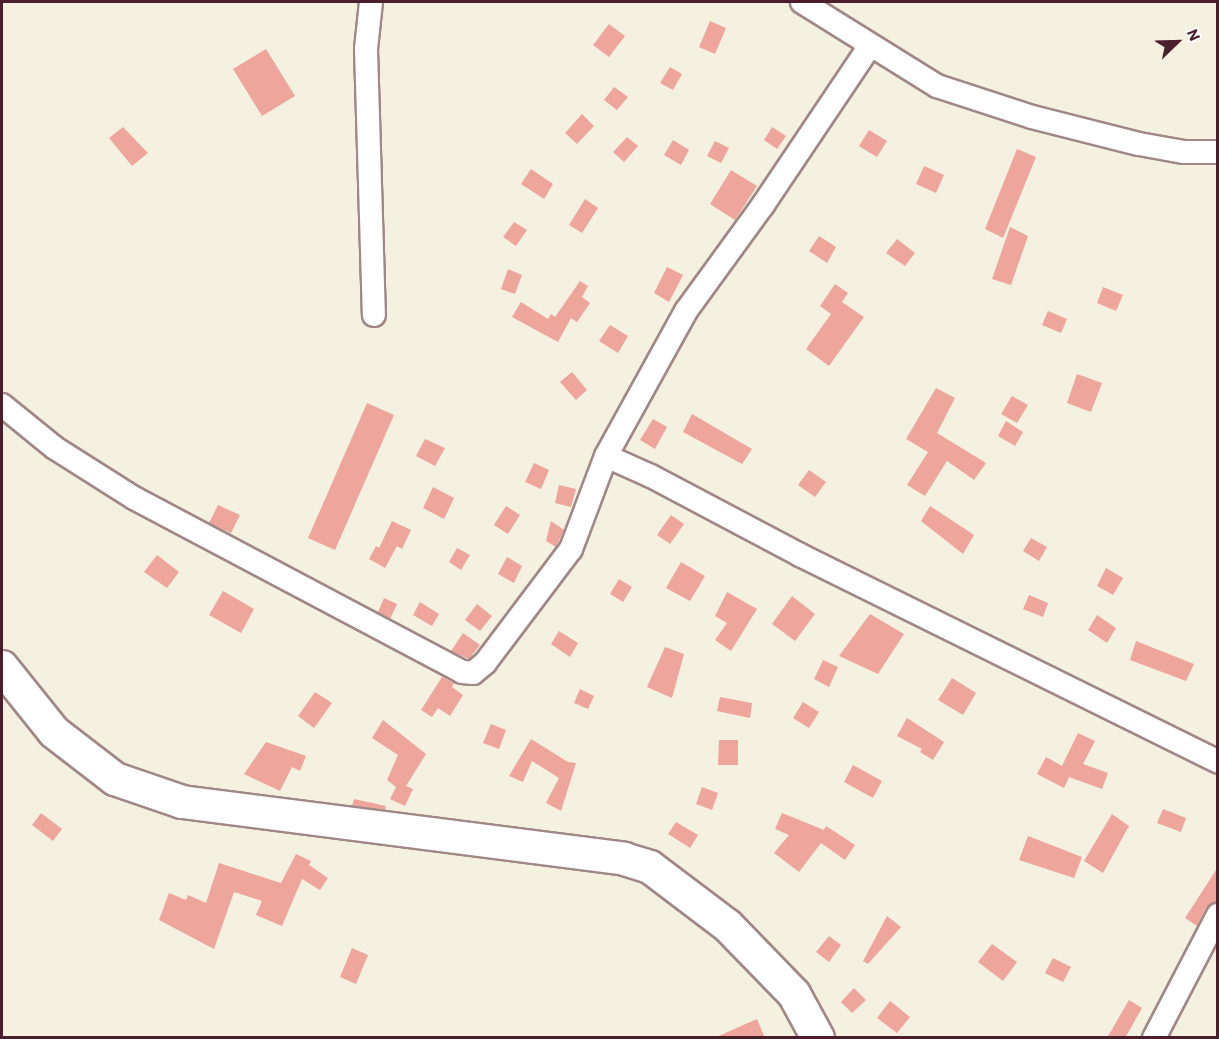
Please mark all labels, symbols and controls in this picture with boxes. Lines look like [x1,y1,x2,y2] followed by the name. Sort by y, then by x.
[1147,12,1207,72] north arrow
[1183,26,1205,43] text: N

